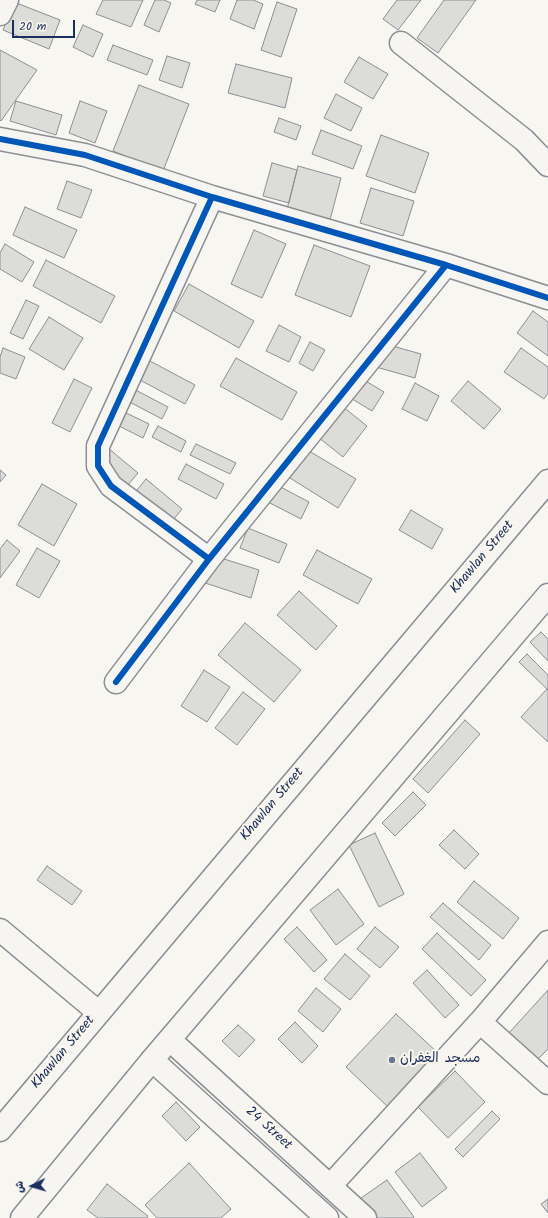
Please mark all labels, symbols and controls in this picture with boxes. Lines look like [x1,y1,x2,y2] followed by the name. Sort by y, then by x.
[14,12,77,38] scale bar
[19,17,46,36] text: 20 m
[448,518,518,598] street label: Khawlan Street
[238,765,308,845] street label: Khawlan Street
[29,1013,99,1093] street label: Khawlan Street
[400,1052,480,1068] place label: مسجد الغفران
[387,1055,397,1065] marker: مسجد الغفران
[241,1104,295,1154] street label: 24 Street
[12,1166,52,1206] north arrow
[11,1180,30,1194] text: ش

